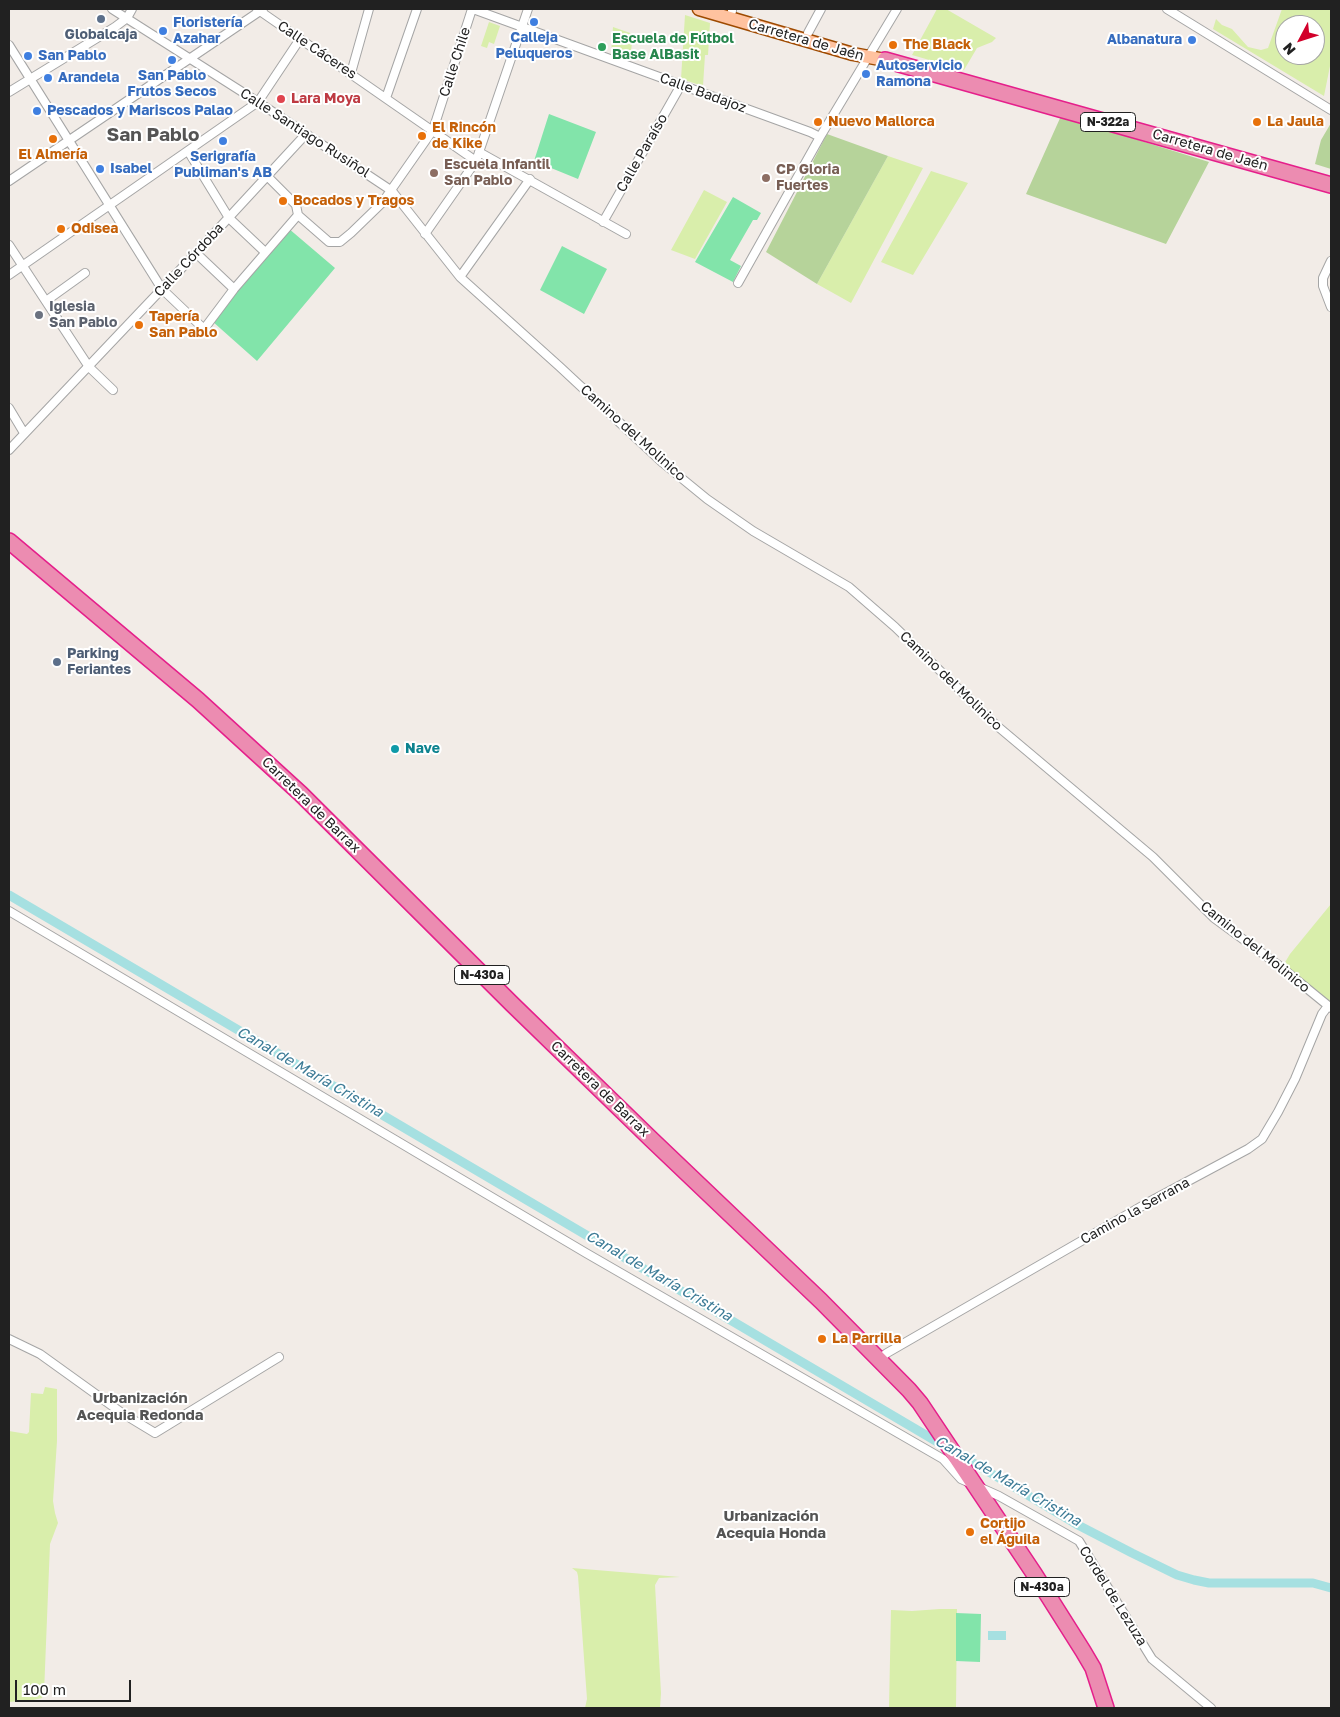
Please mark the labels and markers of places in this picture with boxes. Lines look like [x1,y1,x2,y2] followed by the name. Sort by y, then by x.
[95,13,107,25] marker: Globalcaja
[173,15,243,48] place label: Floristería Azahar
[528,16,540,28] marker: Calleja Peluqueros
[157,25,169,37] marker: Floristería Azahar
[65,27,137,43] place label: Globalcaja
[495,30,573,62] place label: Calleja Peluqueros
[612,31,734,64] place label: Escuela de Fútbol Base AlBasit
[1107,32,1182,48] place label: Albanatura
[1186,34,1198,46] marker: Albanatura
[903,37,971,53] place label: The Black
[887,39,899,51] marker: The Black
[596,41,608,53] marker: Escuela de Fútbol Base AlBasit
[38,48,106,64] place label: San Pablo
[22,50,34,62] marker: San Pablo
[166,54,178,66] marker: San Pablo Frutos Secos
[876,58,962,90] place label: Autoservicio Ramona
[127,68,217,100] place label: San Pablo Frutos Secos
[860,68,872,80] marker: Autoservicio Ramona
[58,70,119,86] place label: Arandela
[42,72,54,84] marker: Arandela
[291,91,361,107] place label: Lara Moya
[275,93,287,105] marker: Lara Moya
[47,103,233,119] place label: Pescados y Mariscos Palao
[31,105,43,117] marker: Pescados y Mariscos Palao
[828,114,935,130] place label: Nuevo Mallorca
[1267,114,1324,130] place label: La Jaula
[812,116,824,128] marker: Nuevo Mallorca
[1251,116,1263,128] marker: La Jaula
[432,120,496,152] place label: El Rincón de Kike
[416,130,428,142] marker: El Rincón de Kike
[47,133,59,145] marker: El Almería
[217,135,229,147] marker: Serigrafía Publiman's AB
[18,147,88,163] place label: El Almería
[174,149,272,182] place label: Serigrafía Publiman's AB
[444,157,550,190] place label: Escuela Infantil San Pablo
[110,161,152,177] place label: Isabel
[776,162,840,194] place label: CP Gloria Fuertes
[94,163,106,175] marker: Isabel
[428,167,440,179] marker: Escuela Infantil San Pablo
[760,172,772,184] marker: CP Gloria Fuertes
[293,193,414,209] place label: Bocados y Tragos
[277,195,289,207] marker: Bocados y Tragos
[71,221,118,237] place label: Odisea
[55,223,67,235] marker: Odisea
[49,299,117,332] place label: Iglesia San Pablo
[33,309,45,321] marker: Iglesia San Pablo
[149,309,217,342] place label: Tapería San Pablo
[133,319,145,331] marker: Tapería San Pablo
[67,646,131,679] place label: Parking Feriantes
[51,656,63,668] marker: Parking Feriantes
[405,741,440,757] place label: Nave
[389,743,401,755] marker: Nave
[832,1331,901,1347] place label: La Parrilla
[816,1333,828,1345] marker: La Parrilla
[980,1516,1040,1548] place label: Cortijo el Águila
[964,1526,976,1538] marker: Cortijo el Águila

